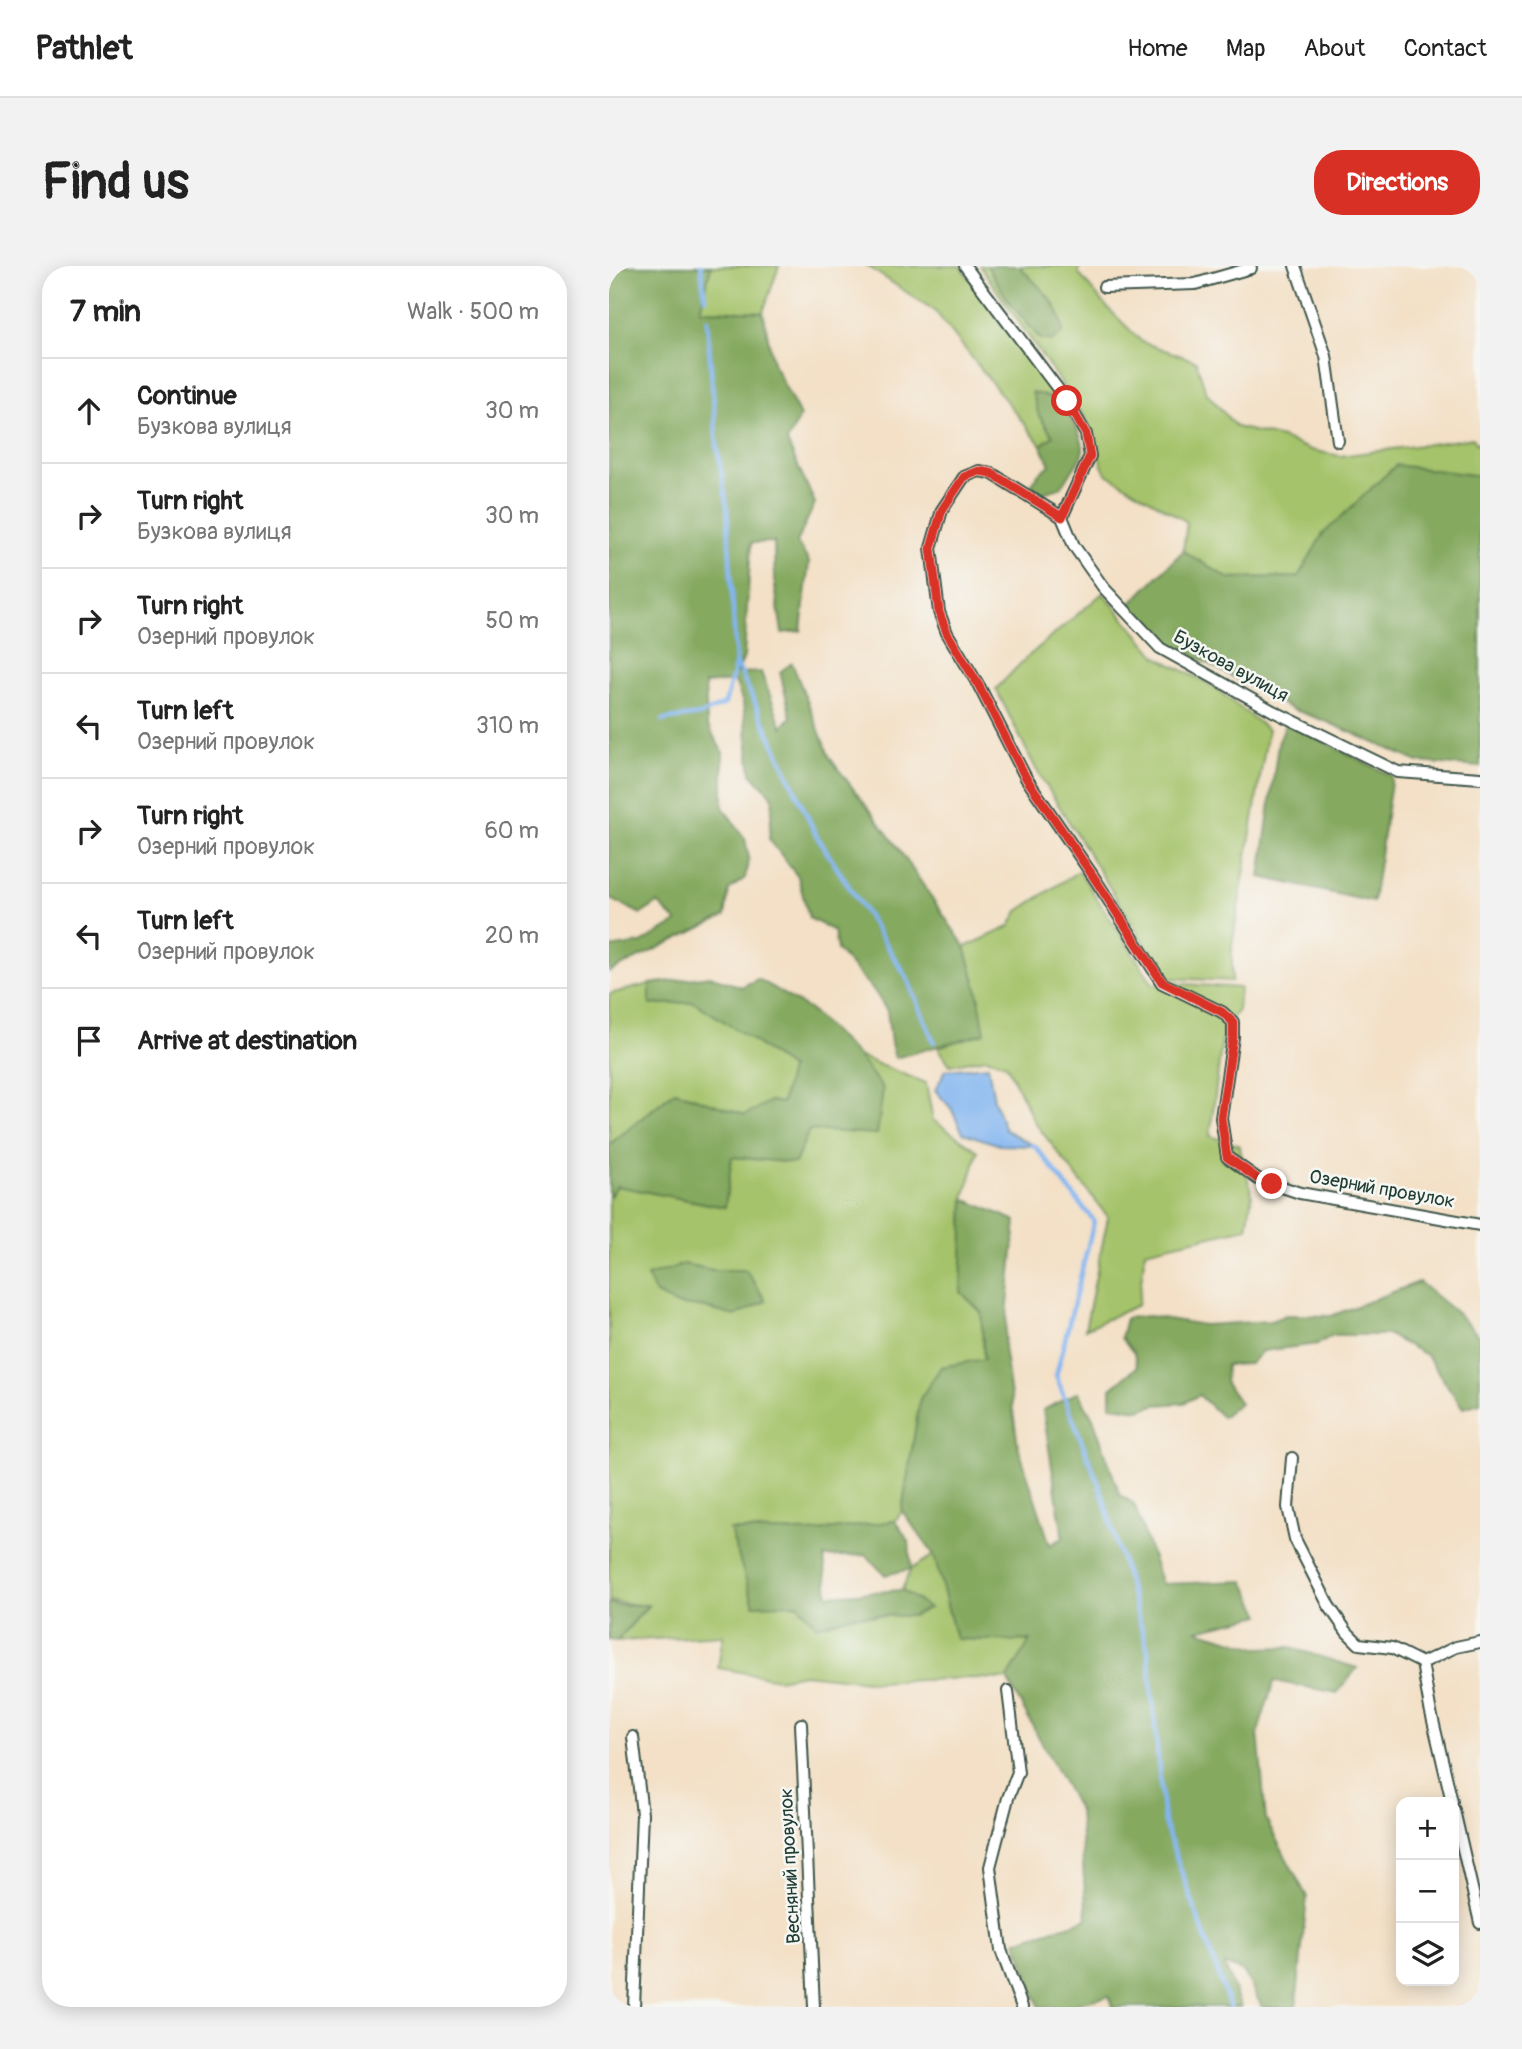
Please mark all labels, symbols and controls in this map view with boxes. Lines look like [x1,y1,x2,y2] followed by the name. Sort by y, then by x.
[35,28,132,69] text: Pathlet
[1127,34,1188,63] text: Home
[1226,34,1266,63] text: Map
[1304,34,1366,63] text: About
[1404,34,1487,63] text: Contact
[1314,150,1480,215] button: Directions
[42,152,189,213] text: Find us
[70,293,141,330] text: 7 min
[407,297,539,326] text: Walk · 500 m
[137,380,237,412] text: Continue
[1051,385,1082,416] route start
[70,392,108,430] icon: ahead
[485,396,539,425] text: 30 m
[137,412,292,441] text: Бузкова вулиця
[137,485,243,517] text: Turn right
[70,497,108,535] icon: right
[485,501,539,530] text: 30 m
[137,517,292,546] text: Бузкова вулиця
[137,590,243,622] text: Turn right
[70,602,108,640] icon: right
[485,606,539,635] text: 50 m
[137,622,315,651] text: Озерний провулок
[1169,625,1293,707] street label: Бузкова вулиця
[137,695,233,727] text: Turn left
[70,707,108,745] icon: left
[476,711,539,740] text: 310 m
[137,727,315,756] text: Озерний провулок
[137,800,243,832] text: Turn right
[70,812,108,850] icon: right
[484,816,539,845] text: 60 m
[137,832,315,861] text: Озерний провулок
[137,905,233,937] text: Turn left
[70,917,108,955] icon: left
[485,921,539,950] text: 20 m
[137,937,315,966] text: Озерний провулок
[70,1022,108,1060] icon: arrive
[137,1025,357,1057] text: Arrive at destination
[1308,1164,1457,1214] street label: Озерний провулок
[1256,1168,1287,1199] route end
[774,1787,806,1944] street label: Весняний провулок
[1396,1797,1459,1986] map controls
[1396,1797,1459,1860] button: +
[1396,1860,1459,1923] button: −
[1396,1923,1459,1986] button: layers

